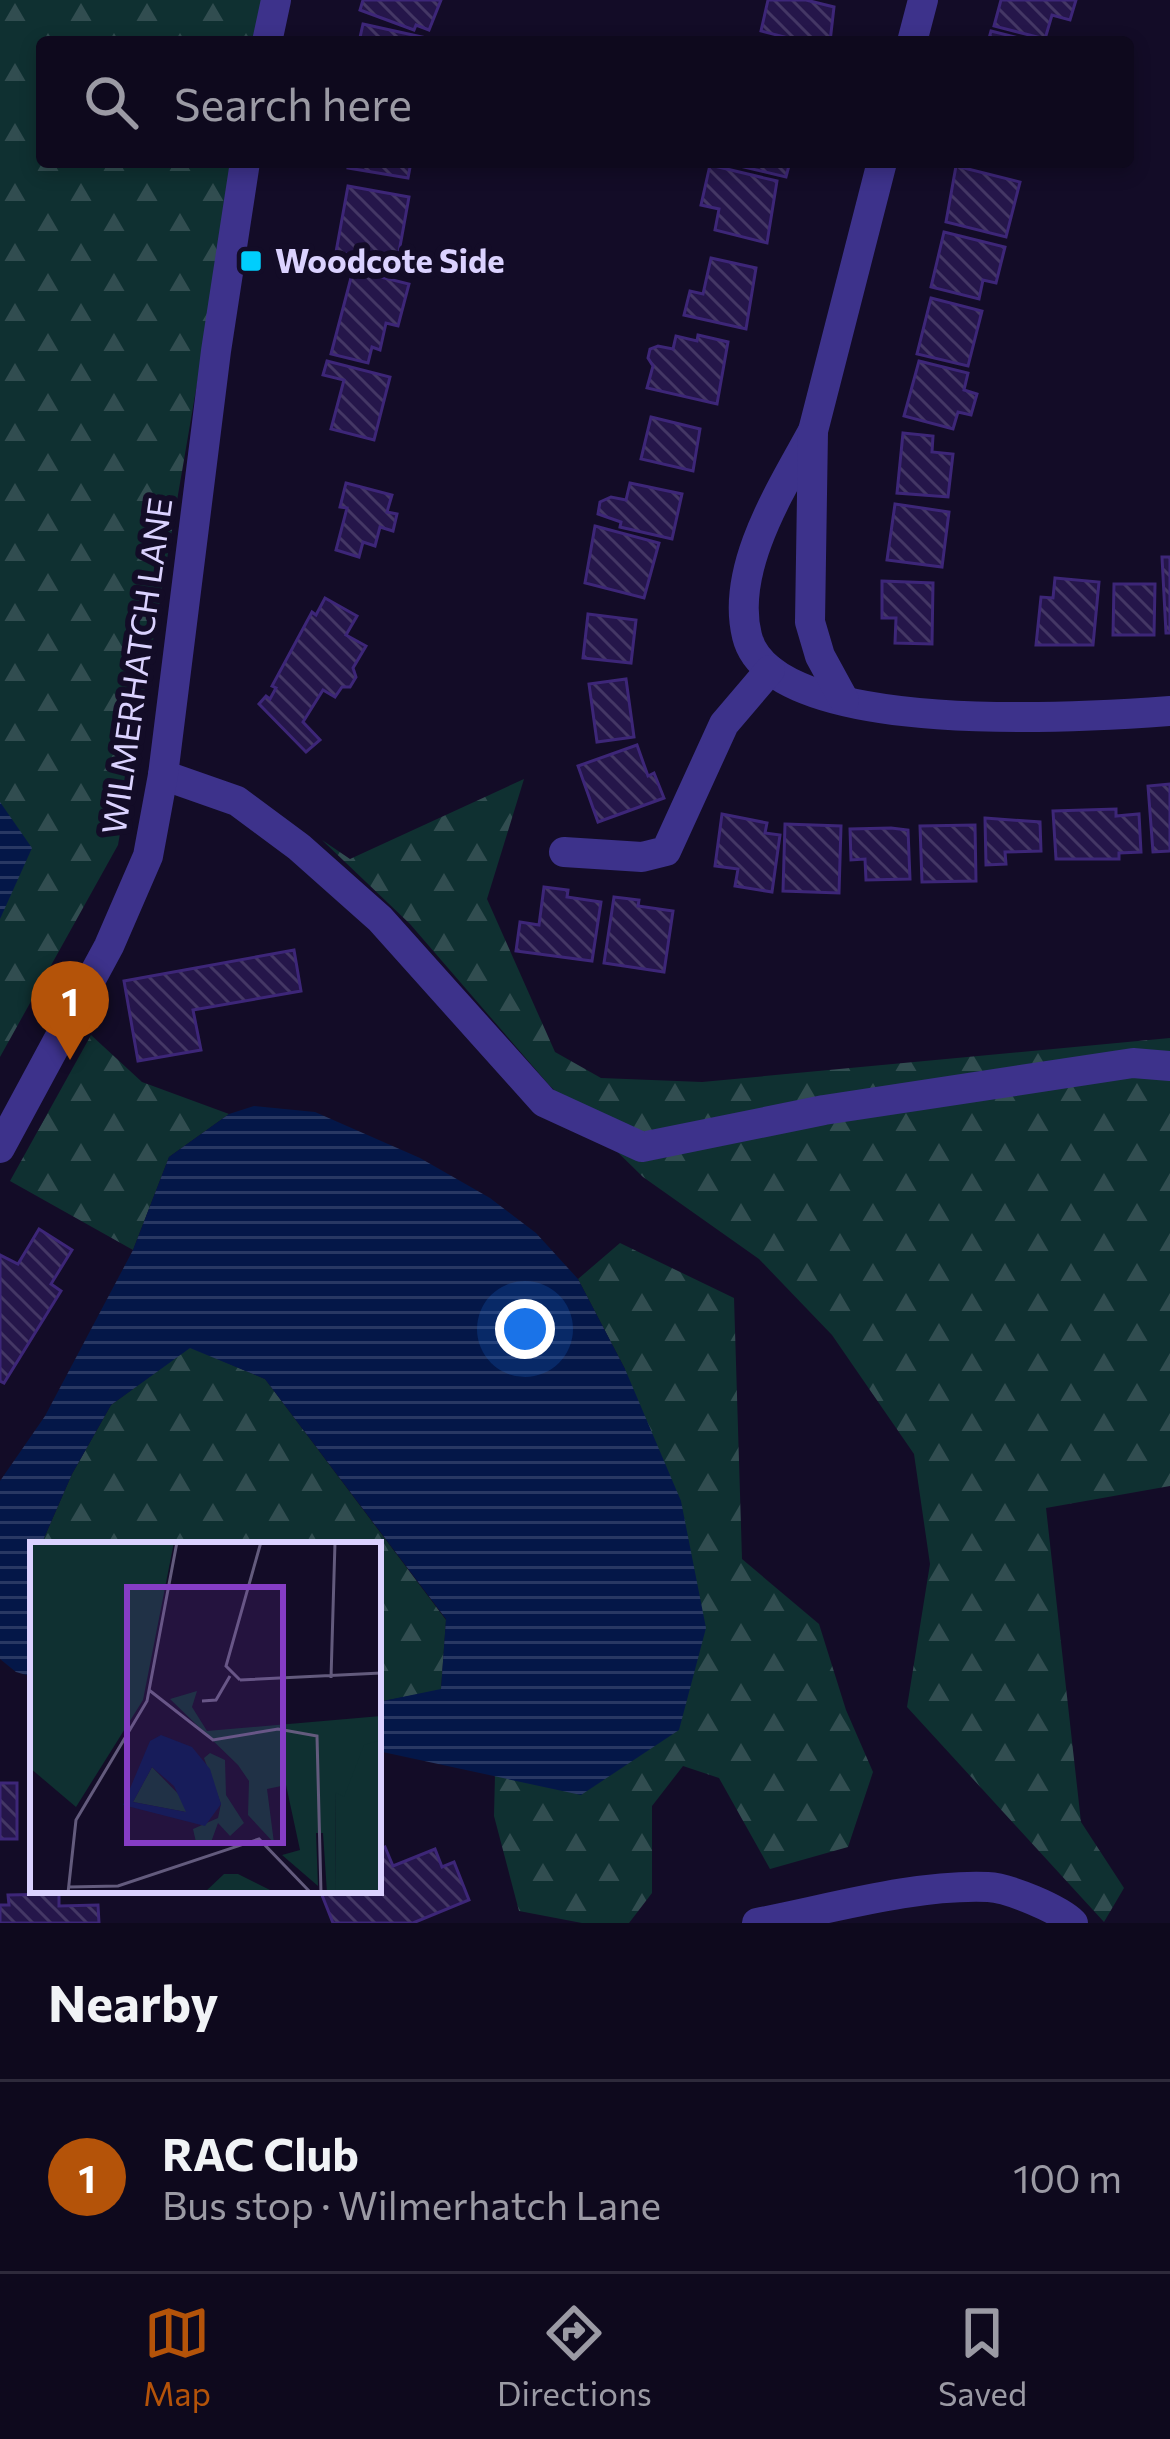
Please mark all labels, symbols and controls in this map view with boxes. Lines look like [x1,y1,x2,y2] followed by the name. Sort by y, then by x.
[36,36,1134,168] search box
[78,69,144,135] icon: search
[174,75,412,130] text: Search here
[275,239,505,280] place label: Woodcote Side
[238,248,264,274] marker: Woodcote Side
[92,495,179,837] street label: WILMERHATCH LANE
[31,961,109,1060] pin: 1
[495,1299,555,1359] your location
[30,1542,381,1893] inset map
[48,1970,218,2033] text: Nearby
[162,2125,359,2180] text: RAC Club
[78,2153,96,2201] text: 1
[1013,2153,1122,2201] text: 100 m
[162,2180,661,2228] text: Bus stop · Wilmerhatch Lane
[143,2300,211,2413] tab: Map
[497,2300,652,2413] tab: Directions
[938,2300,1027,2413] tab: Saved

